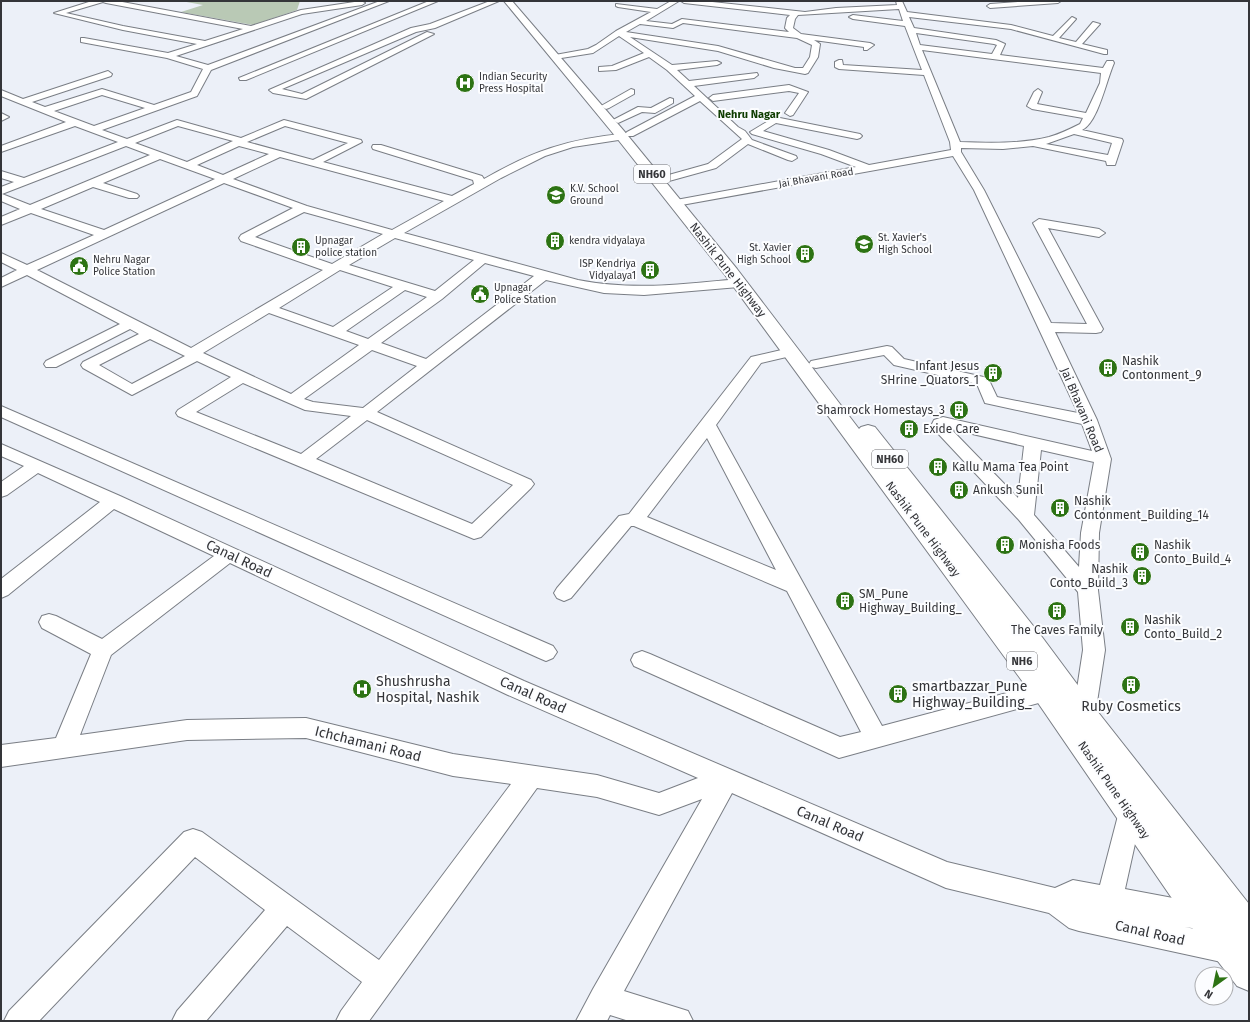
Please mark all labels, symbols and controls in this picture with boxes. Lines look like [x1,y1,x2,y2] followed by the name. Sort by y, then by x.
[479,71,547,95] place label: Indian Security Press Hospital
[454,72,476,94] hospital icon: Indian Security Press Hospital
[718,108,781,121] district label: Nehru Nagar
[634,165,670,183] road number: NH60
[778,166,854,190] street label: Jai Bhavani Road
[570,183,619,207] place label: K.V. School Ground
[545,184,567,206] school or university icon: K.V. School Ground
[687,220,769,320] street label: Nashik Pune Highway
[544,230,566,252] building icon: kendra vidyalaya
[878,232,932,256] place label: St. Xavier's High School
[853,233,875,255] school or university icon: St. Xavier's High School
[315,235,377,259] place label: Upnagar police station
[569,235,645,247] place label: kendra vidyalaya
[290,236,312,258] building icon: Upnagar police station
[737,242,791,266] place label: St. Xavier High School
[794,243,816,265] building icon: St. Xavier High School
[93,254,155,278] place label: Nehru Nagar Police Station
[68,255,90,277] public building icon: Nehru Nagar Police Station
[579,258,636,282] place label: ISP Kendriya Vidyalaya1
[639,259,661,281] building icon: ISP Kendriya Vidyalaya1
[494,282,556,306] place label: Upnagar Police Station
[469,283,491,305] public building icon: Upnagar Police Station
[1122,354,1201,382] place label: Nashik Contonment_9
[1097,357,1119,379] building icon: Nashik Contonment_9
[881,359,979,387] place label: Infant Jesus SHrine _Quators_1
[982,362,1004,384] building icon: Infant Jesus SHrine _Quators_1
[1058,365,1106,455] street label: Jai Bhavani Road
[948,399,970,421] building icon: Shamrock Homestays_3
[817,403,945,417] place label: Shamrock Homestays_3
[898,418,920,440] building icon: Exide Care
[923,422,979,436] place label: Exide Care
[872,450,908,468] road number: NH60
[927,456,949,478] building icon: Kallu Mama Tea Point
[952,460,1069,474] place label: Kallu Mama Tea Point
[883,479,964,580] street label: Nashik Pune Highway
[948,479,970,501] building icon: Ankush Sunil
[973,483,1044,497] place label: Ankush Sunil
[1074,494,1209,522] place label: Nashik Contonment_Building_14
[1049,497,1071,519] building icon: Nashik Contonment_Building_14
[994,534,1016,556] building icon: Monisha Foods
[203,536,275,582] street label: Canal Road
[1019,538,1101,552] place label: Monisha Foods
[1154,538,1232,566] place label: Nashik Conto_Build_4
[1129,541,1151,563] building icon: Nashik Conto_Build_4
[1050,562,1129,590] place label: Nashik Conto_Build_3
[1131,565,1153,587] building icon: Nashik Conto_Build_3
[859,587,962,615] place label: SM_Pune Highway_Building_
[834,590,856,612] building icon: SM_Pune Highway_Building_
[1046,600,1068,622] building icon: The Caves Family
[1144,613,1222,641] place label: Nashik Conto_Build_2
[1119,616,1141,638] building icon: Nashik Conto_Build_2
[1011,623,1103,637] place label: The Caves Family
[1007,652,1037,670] road number: NH6
[376,673,480,706] place label: Shushrusha Hospital, Nashik
[497,673,569,717] street label: Canal Road
[1120,674,1142,696] building icon: Ruby Cosmetics
[351,678,373,700] hospital icon: Shushrusha Hospital, Nashik
[912,678,1032,711] place label: smartbazzar_Pune Highway_Building_
[887,683,909,705] building icon: smartbazzar_Pune Highway_Building_
[1081,698,1181,715] place label: Ruby Cosmetics
[313,723,423,765] street label: Ichchamani Road
[1075,739,1153,842] street label: Nashik Pune Highway
[794,802,866,846] street label: Canal Road
[1113,917,1187,949] street label: Canal Road
[1194,966,1234,1006] north arrow
[1202,987,1215,1001] text: N

